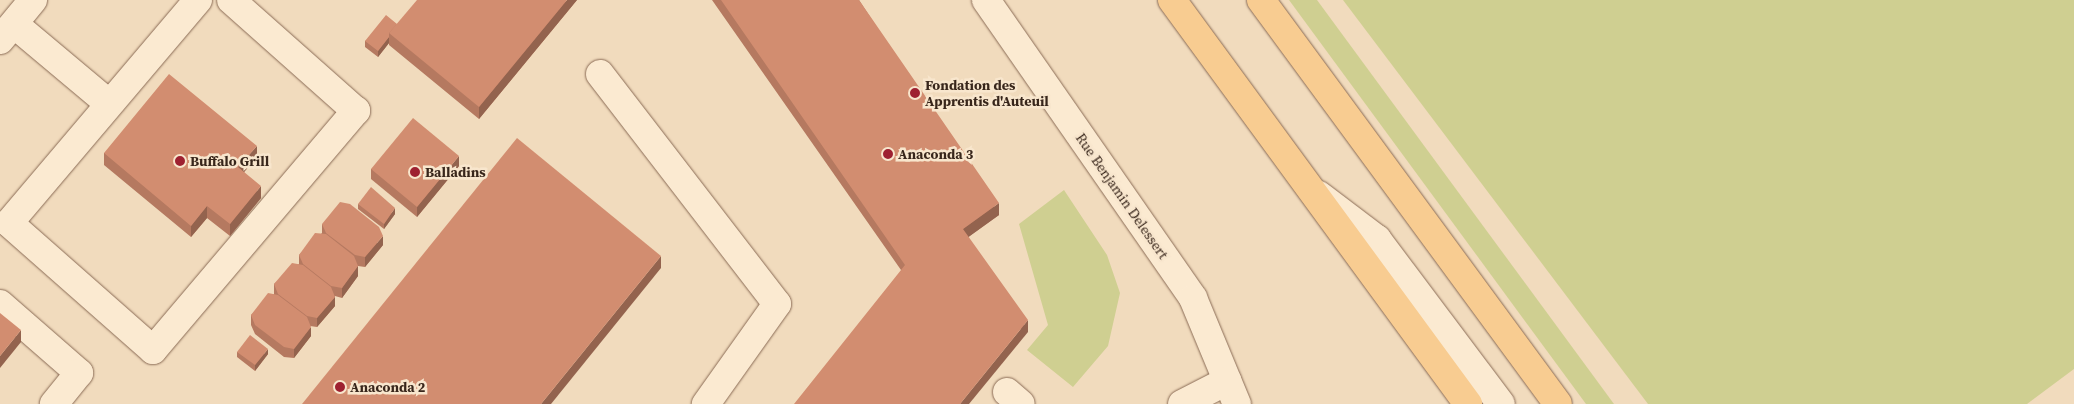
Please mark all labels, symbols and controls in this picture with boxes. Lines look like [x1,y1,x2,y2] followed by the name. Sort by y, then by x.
[925,77,1049,110] place label: Fondation des Apprentis d'Auteuil
[909,87,921,99] marker: Fondation des Apprentis d'Auteuil
[1072,130,1172,262] street label: Rue Benjamin Delessert
[898,146,973,162] place label: Anaconda 3
[882,148,894,160] marker: Anaconda 3
[190,153,269,169] place label: Buffalo Grill
[174,155,186,167] marker: Buffalo Grill
[425,164,486,180] place label: Balladins
[409,166,421,178] marker: Balladins
[350,379,425,395] place label: Anaconda 2
[334,381,346,393] marker: Anaconda 2

